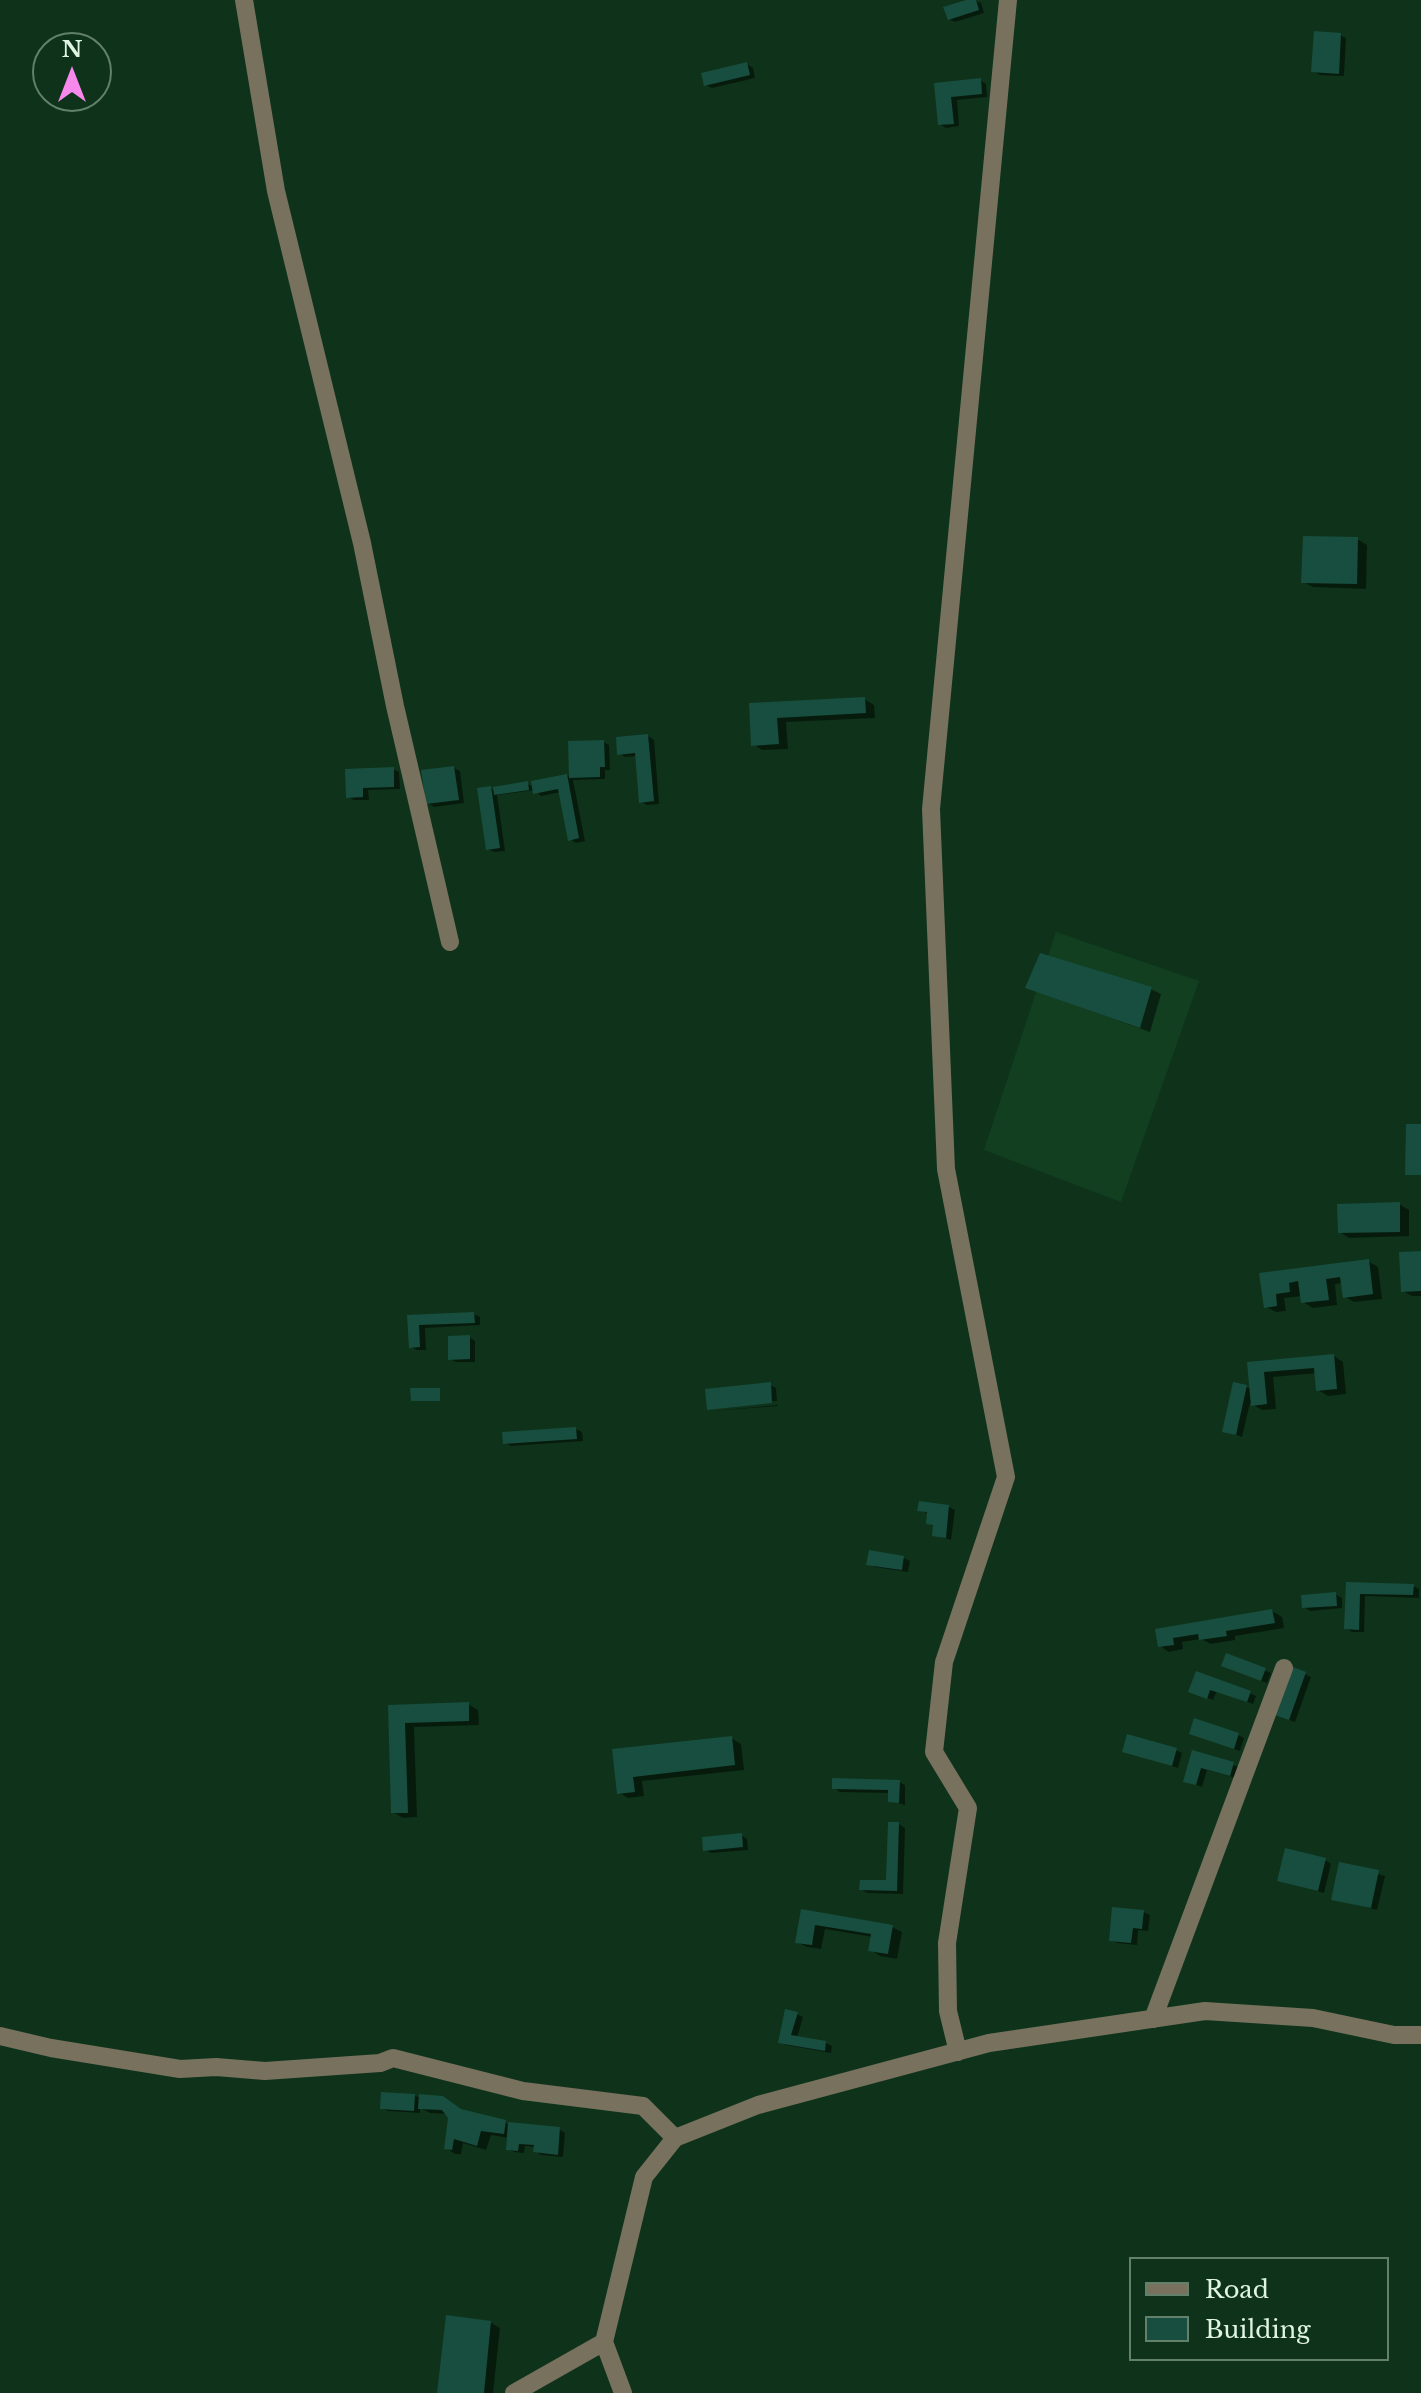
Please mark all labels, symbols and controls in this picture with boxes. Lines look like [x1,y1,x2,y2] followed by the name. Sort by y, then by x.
[32,32,112,112] north arrow
[62,36,82,63] text: N
[1129,2257,1389,2361] legend
[1205,2275,1269,2304] text: Road
[1205,2315,1311,2344] text: Building

